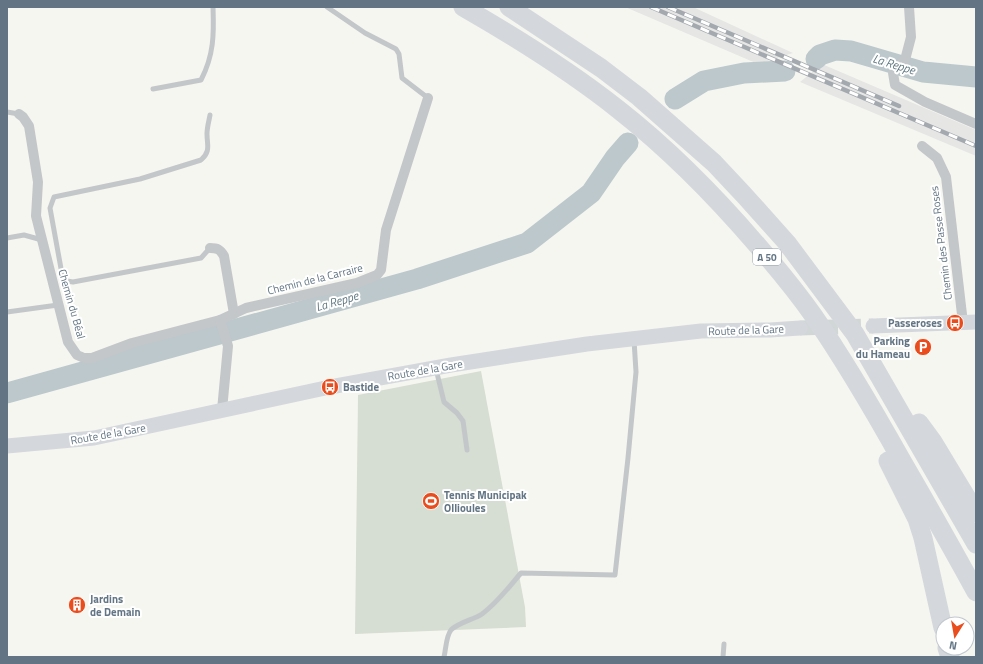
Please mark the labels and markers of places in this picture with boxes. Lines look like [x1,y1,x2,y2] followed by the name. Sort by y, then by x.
[945,313,965,333] bus stop icon: Passeroses
[888,315,942,331] place label: Passeroses
[856,333,910,362] place label: Parking du Hameau
[913,337,933,357] parking icon: Parking du Hameau
[320,377,340,397] bus stop icon: Bastide
[343,379,379,395] place label: Bastide
[444,487,527,516] place label: Tennis Municipak Ollioules
[421,491,441,511] sports icon: Tennis Municipak Ollioules
[90,591,140,620] place label: Jardins de Demain
[67,595,87,615] building icon: Jardins de Demain

